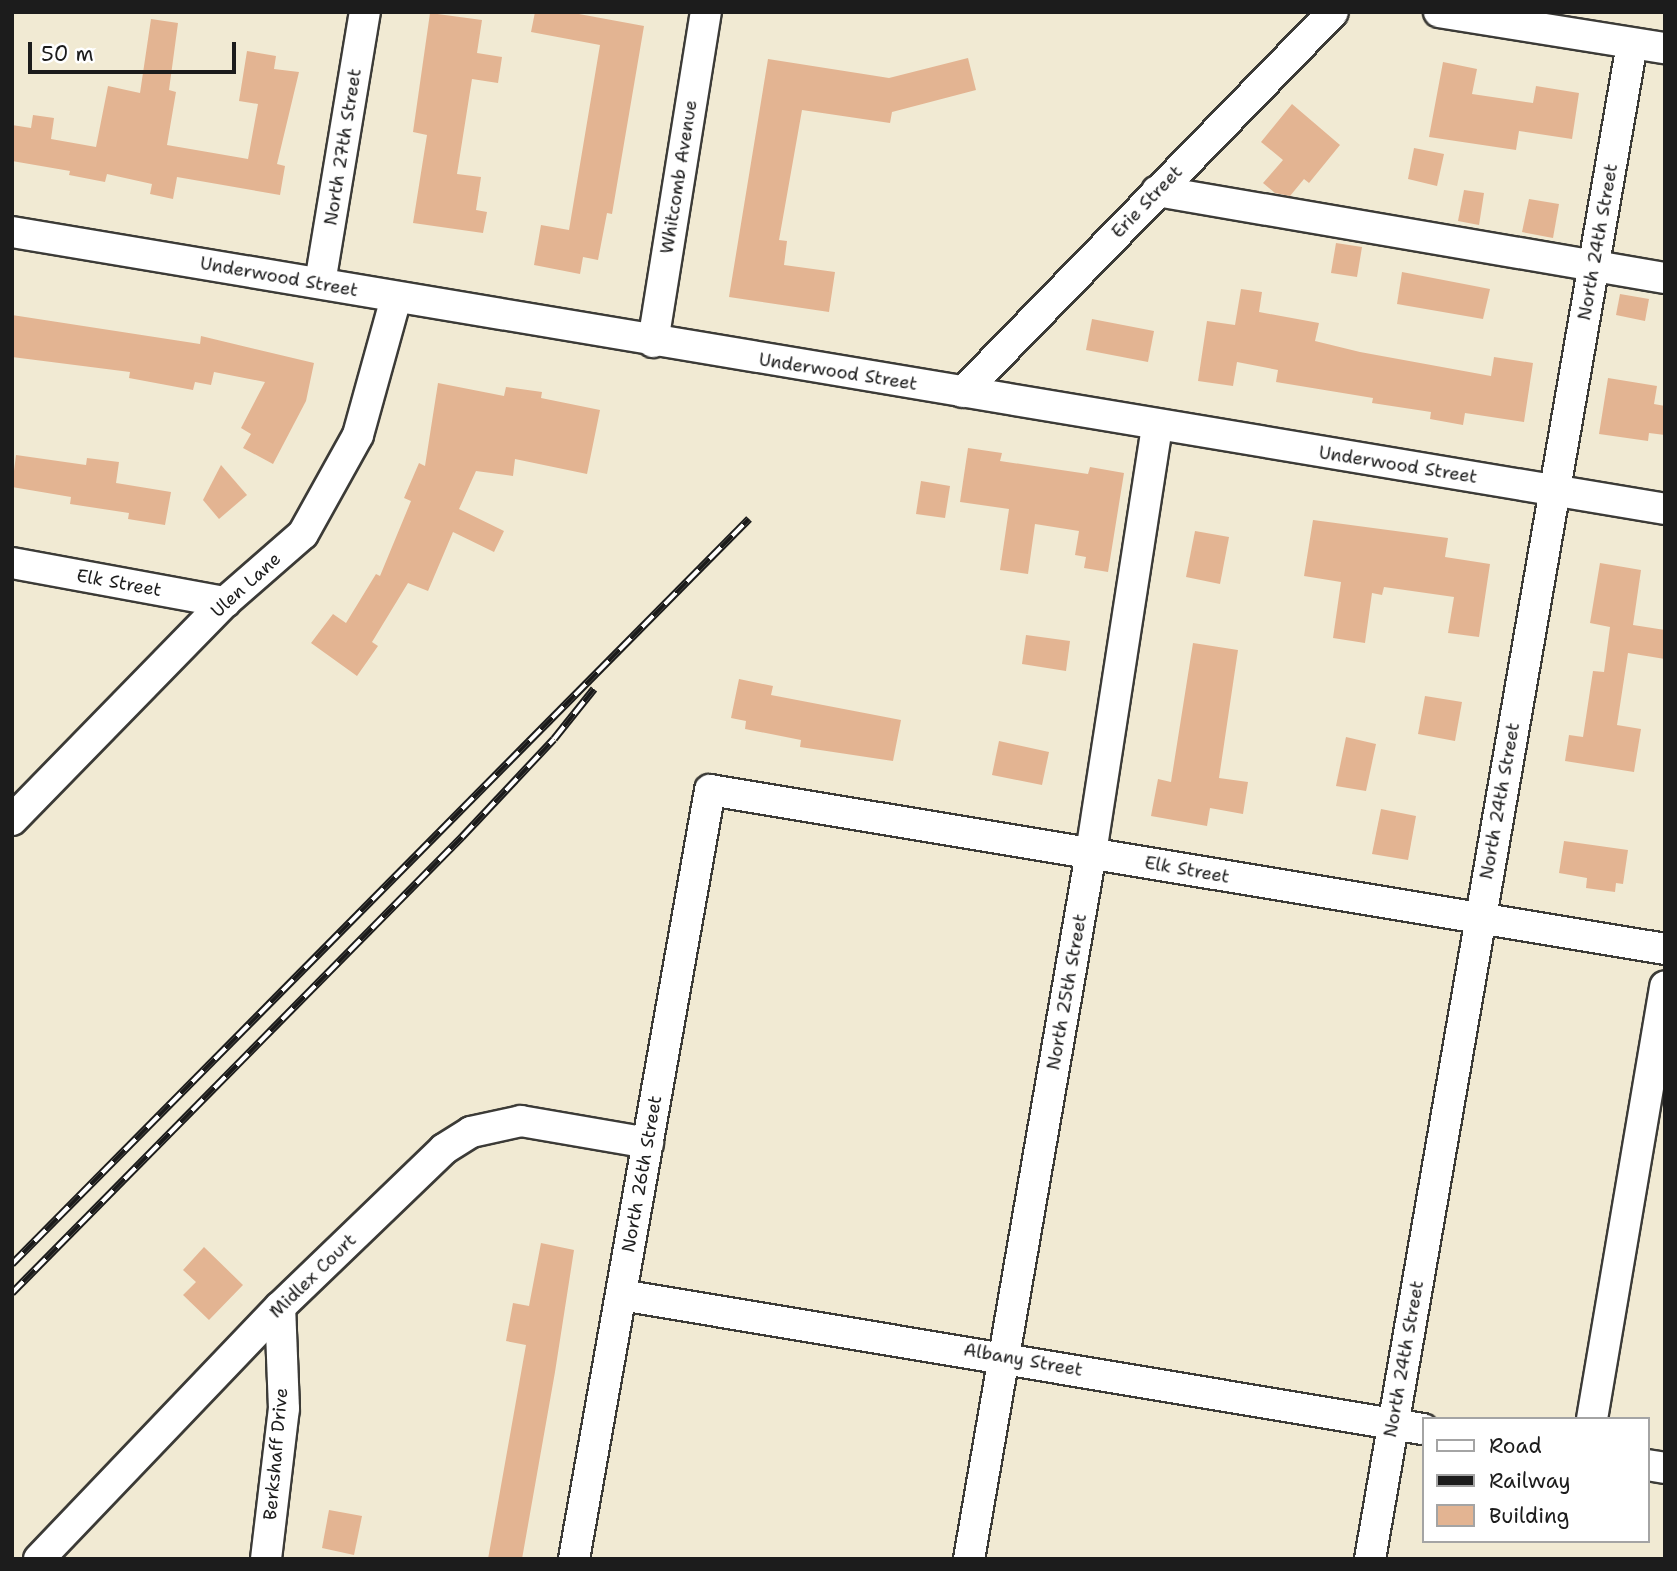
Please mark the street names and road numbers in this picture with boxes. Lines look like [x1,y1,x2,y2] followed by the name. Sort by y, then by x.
[320,67,366,227] street label: North 27th Street
[656,99,702,255] street label: Whitcomb Avenue
[1107,161,1187,243] street label: Erie Street
[1574,162,1622,322] street label: North 24th Street
[198,252,360,302] street label: Underwood Street
[757,349,919,395] street label: Underwood Street
[1317,442,1479,488] street label: Underwood Street
[207,548,285,622] street label: Ulen Lane
[75,565,163,601] street label: Elk Street
[1476,721,1524,881] street label: North 24th Street
[1143,852,1231,888] street label: Elk Street
[1043,912,1091,1072] street label: North 25th Street
[618,1094,666,1254] street label: North 26th Street
[265,1229,361,1323] street label: Midlex Court
[1380,1279,1428,1439] street label: North 24th Street
[962,1339,1084,1381] street label: Albany Street
[259,1387,293,1521] street label: Berkshaff Drive

